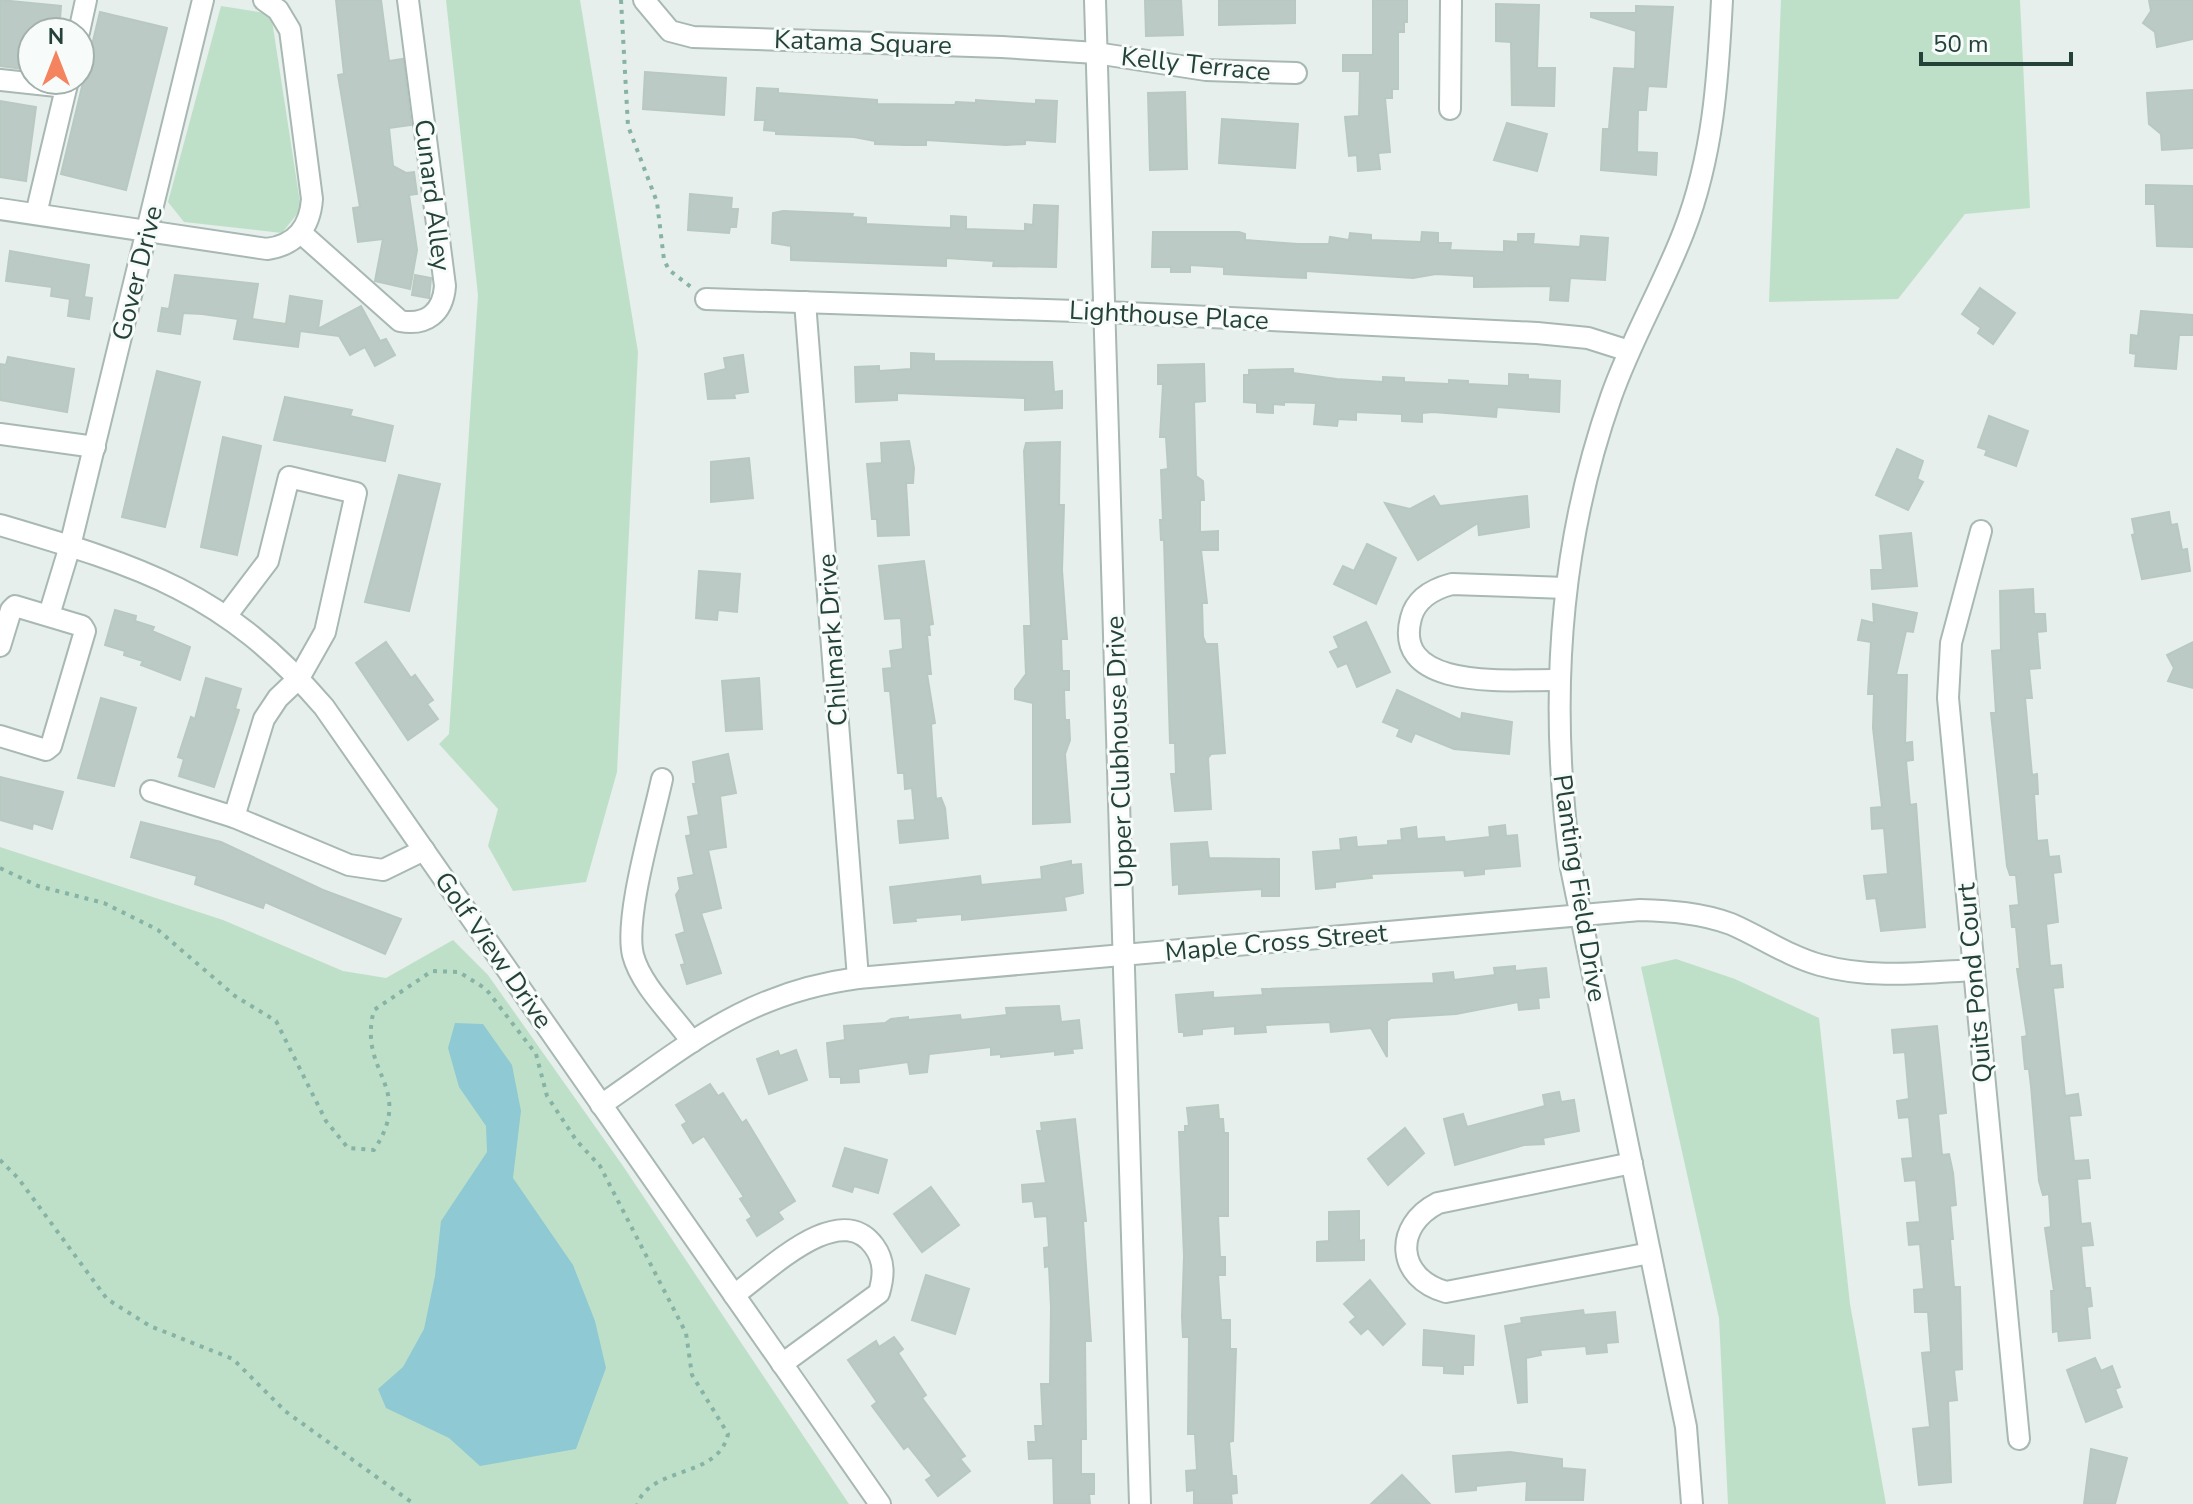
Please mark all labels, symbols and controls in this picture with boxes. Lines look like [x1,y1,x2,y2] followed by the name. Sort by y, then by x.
[16,16,96,96] north arrow
[1921,16,2071,66] scale bar
[48,22,64,52] text: N
[773,22,953,63] street label: Katama Square
[1933,28,1989,60] text: 50 m
[1119,39,1273,90] street label: Kelly Terrace
[406,117,459,274] street label: Cunard Alley
[104,202,171,344] street label: Gover Drive
[1068,293,1270,338] street label: Lighthouse Place
[809,553,856,727] street label: Chilmark Drive
[1097,615,1142,889] street label: Upper Clubhouse Drive
[1544,772,1615,1004] street label: Planting Field Drive
[426,865,561,1036] street label: Golf View Drive
[1948,881,2001,1084] street label: Quits Pond Court
[1163,915,1390,970] street label: Maple Cross Street

